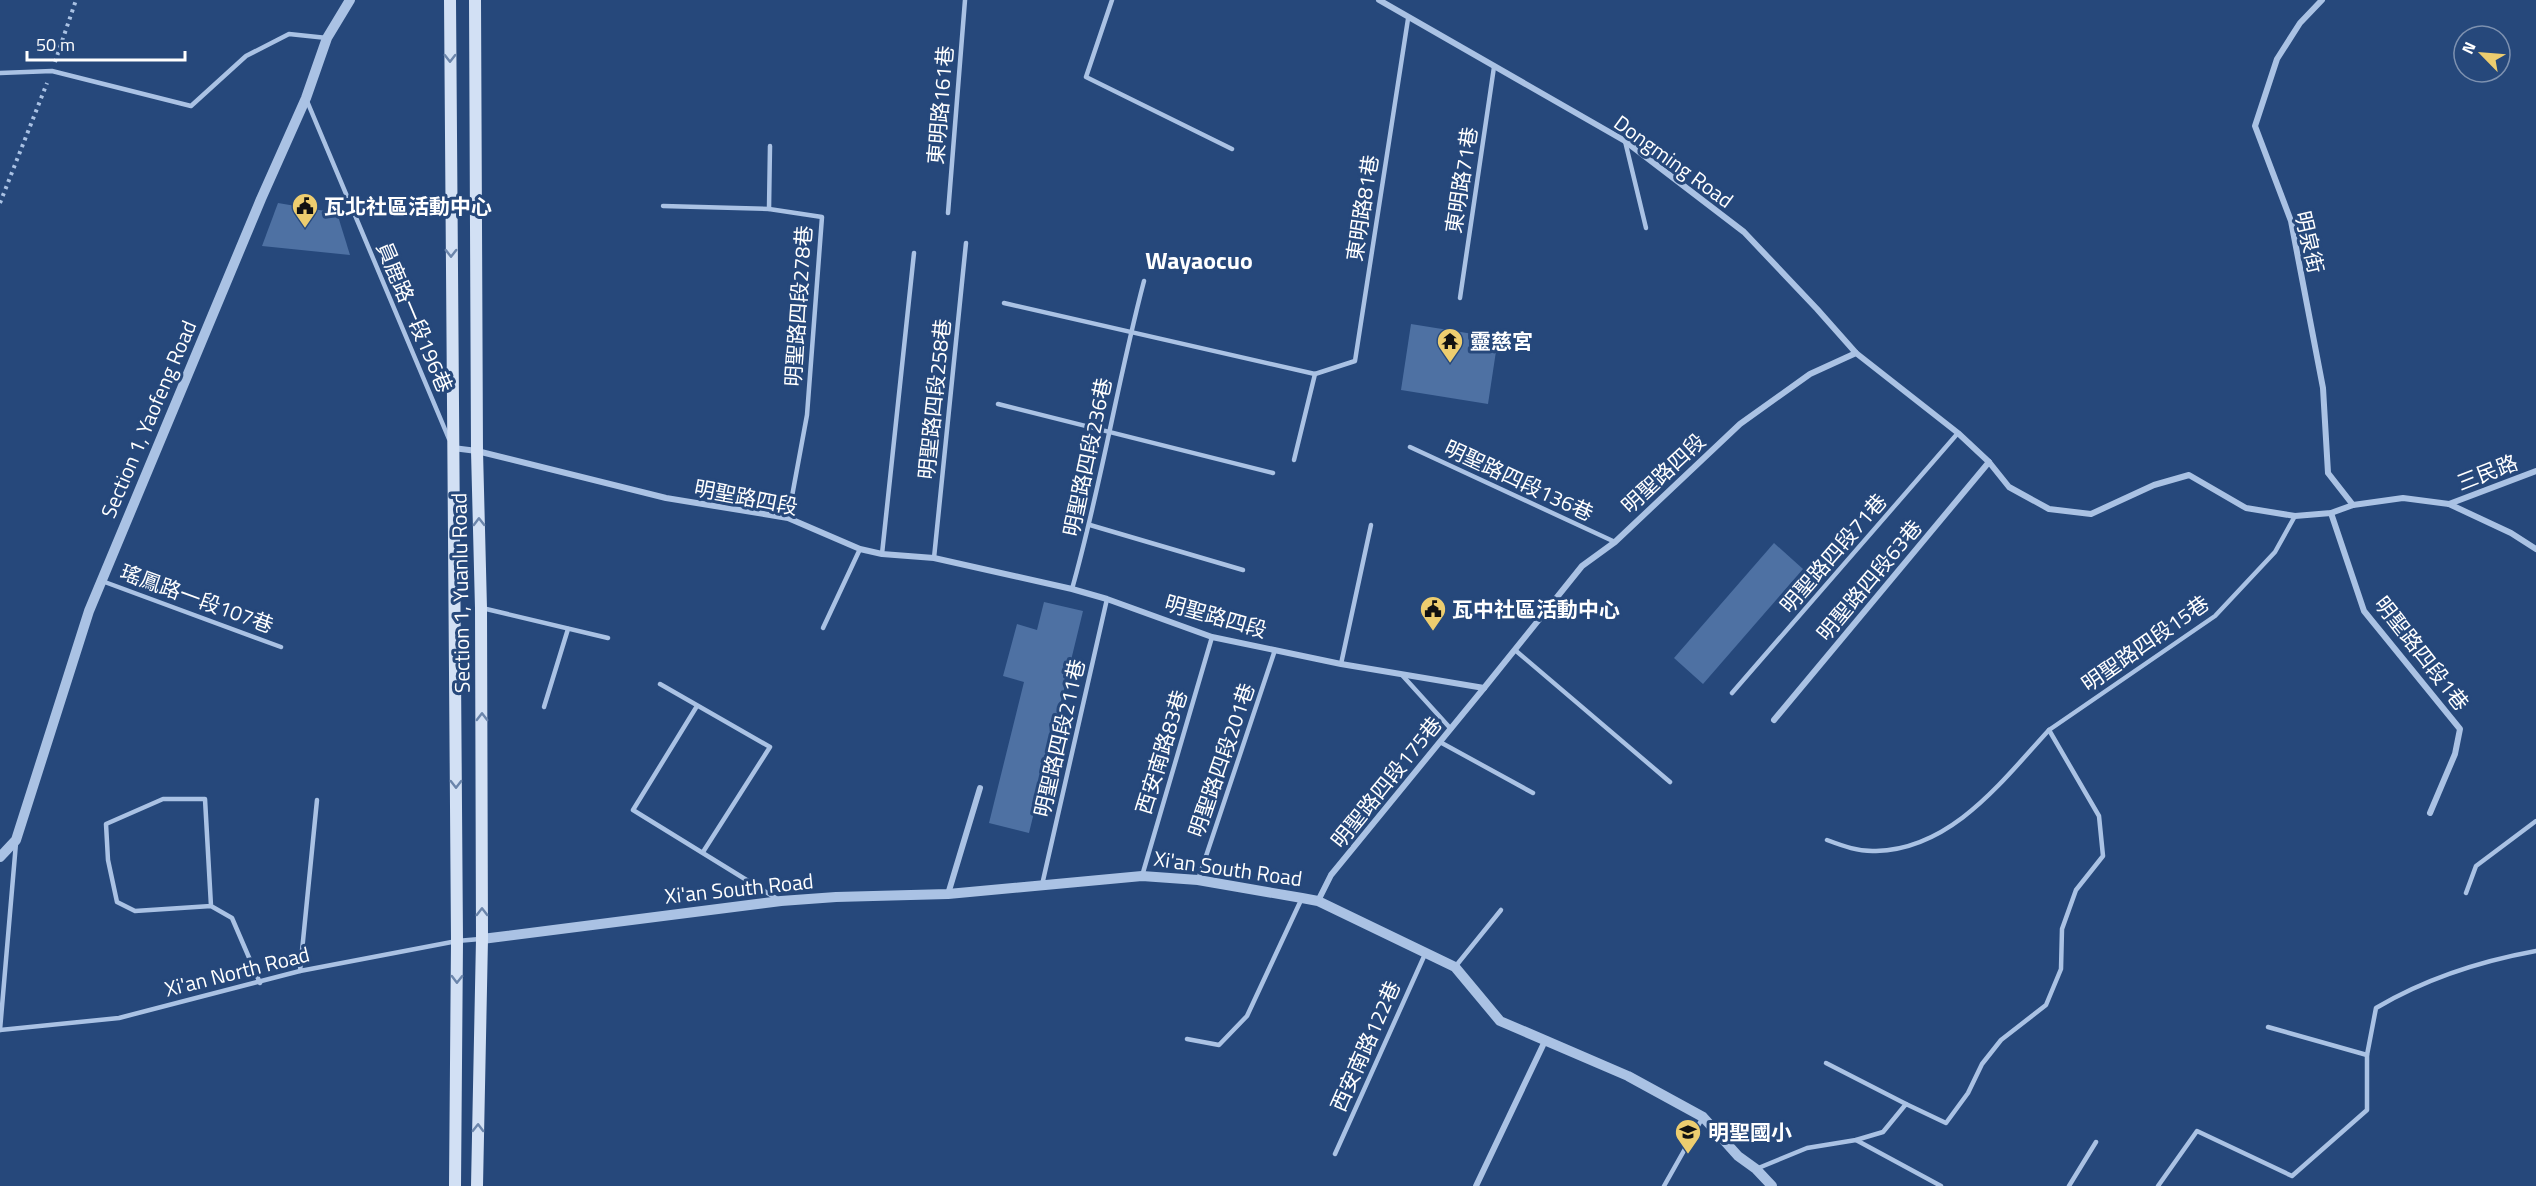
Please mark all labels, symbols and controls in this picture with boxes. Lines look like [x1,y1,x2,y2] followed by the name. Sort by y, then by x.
[27,24,184,62] scale bar
[2452,24,2512,84] north arrow
[36,31,75,58] text: 50 m
[2455,38,2482,58] text: N
[919,44,961,166] street label: 東明路161巷
[444,54,456,63] one-way arrow
[1608,107,1740,215] street label: Dongming Road
[1437,124,1485,236] street label: 東明路71巷
[1338,152,1386,264] street label: 東明路81巷
[324,190,492,222] place label: 瓦北社區活動中心
[290,191,320,229] public building icon: 瓦北社區活動中心
[2287,208,2333,276] street label: 明泉街
[776,224,820,388] street label: 明聖路四段278巷
[369,237,461,397] street label: 員鹿路一段196巷
[1145,242,1253,278] district label: Wayaocuo
[445,249,458,258] one-way arrow
[92,315,204,523] street label: Section 1, Yaofeng Road
[910,317,958,481] street label: 明聖路四段258巷
[1470,325,1533,357] place label: 靈慈宮
[1435,326,1465,364] temple icon: 靈慈宮
[1055,375,1119,539] street label: 明聖路四段236巷
[1614,425,1712,521] street label: 明聖路四段
[1439,431,1599,529] street label: 明聖路四段136巷
[2452,446,2522,498] street label: 三民路
[691,471,801,523] street label: 明聖路四段
[1772,486,1894,620] street label: 明聖路四段71巷
[442,493,478,693] street label: Section 1, Yuanlu Road
[1809,512,1929,648] street label: 明聖路四段63巷
[473,517,485,526] one-way arrow
[116,555,278,641] street label: 瑤鳳路一段107巷
[1161,586,1271,646] street label: 明聖路四段
[2075,587,2215,699] street label: 明聖路四段15巷
[2367,589,2477,717] street label: 明聖路四段1巷
[1452,593,1620,625] place label: 瓦中社區活動中心
[1418,594,1448,632] public building icon: 瓦中社區活動中心
[1025,656,1093,820] street label: 明聖路四段211巷
[1180,679,1262,841] street label: 明聖路四段201巷
[1127,686,1195,818] street label: 西安南路83巷
[1323,709,1449,855] street label: 明聖路四段175巷
[476,712,488,721] one-way arrow
[450,780,462,789] one-way arrow
[1152,842,1304,894] street label: Xi'an South Road
[663,864,815,912] street label: Xi'an South Road
[476,907,488,916] one-way arrow
[161,938,313,1004] street label: Xi'an North Road
[450,975,463,984] one-way arrow
[1322,975,1408,1117] street label: 西安南路122巷
[1708,1116,1792,1148] place label: 明聖國小
[1673,1117,1703,1155] school or university icon: 明聖國小
[472,1123,485,1132] one-way arrow

